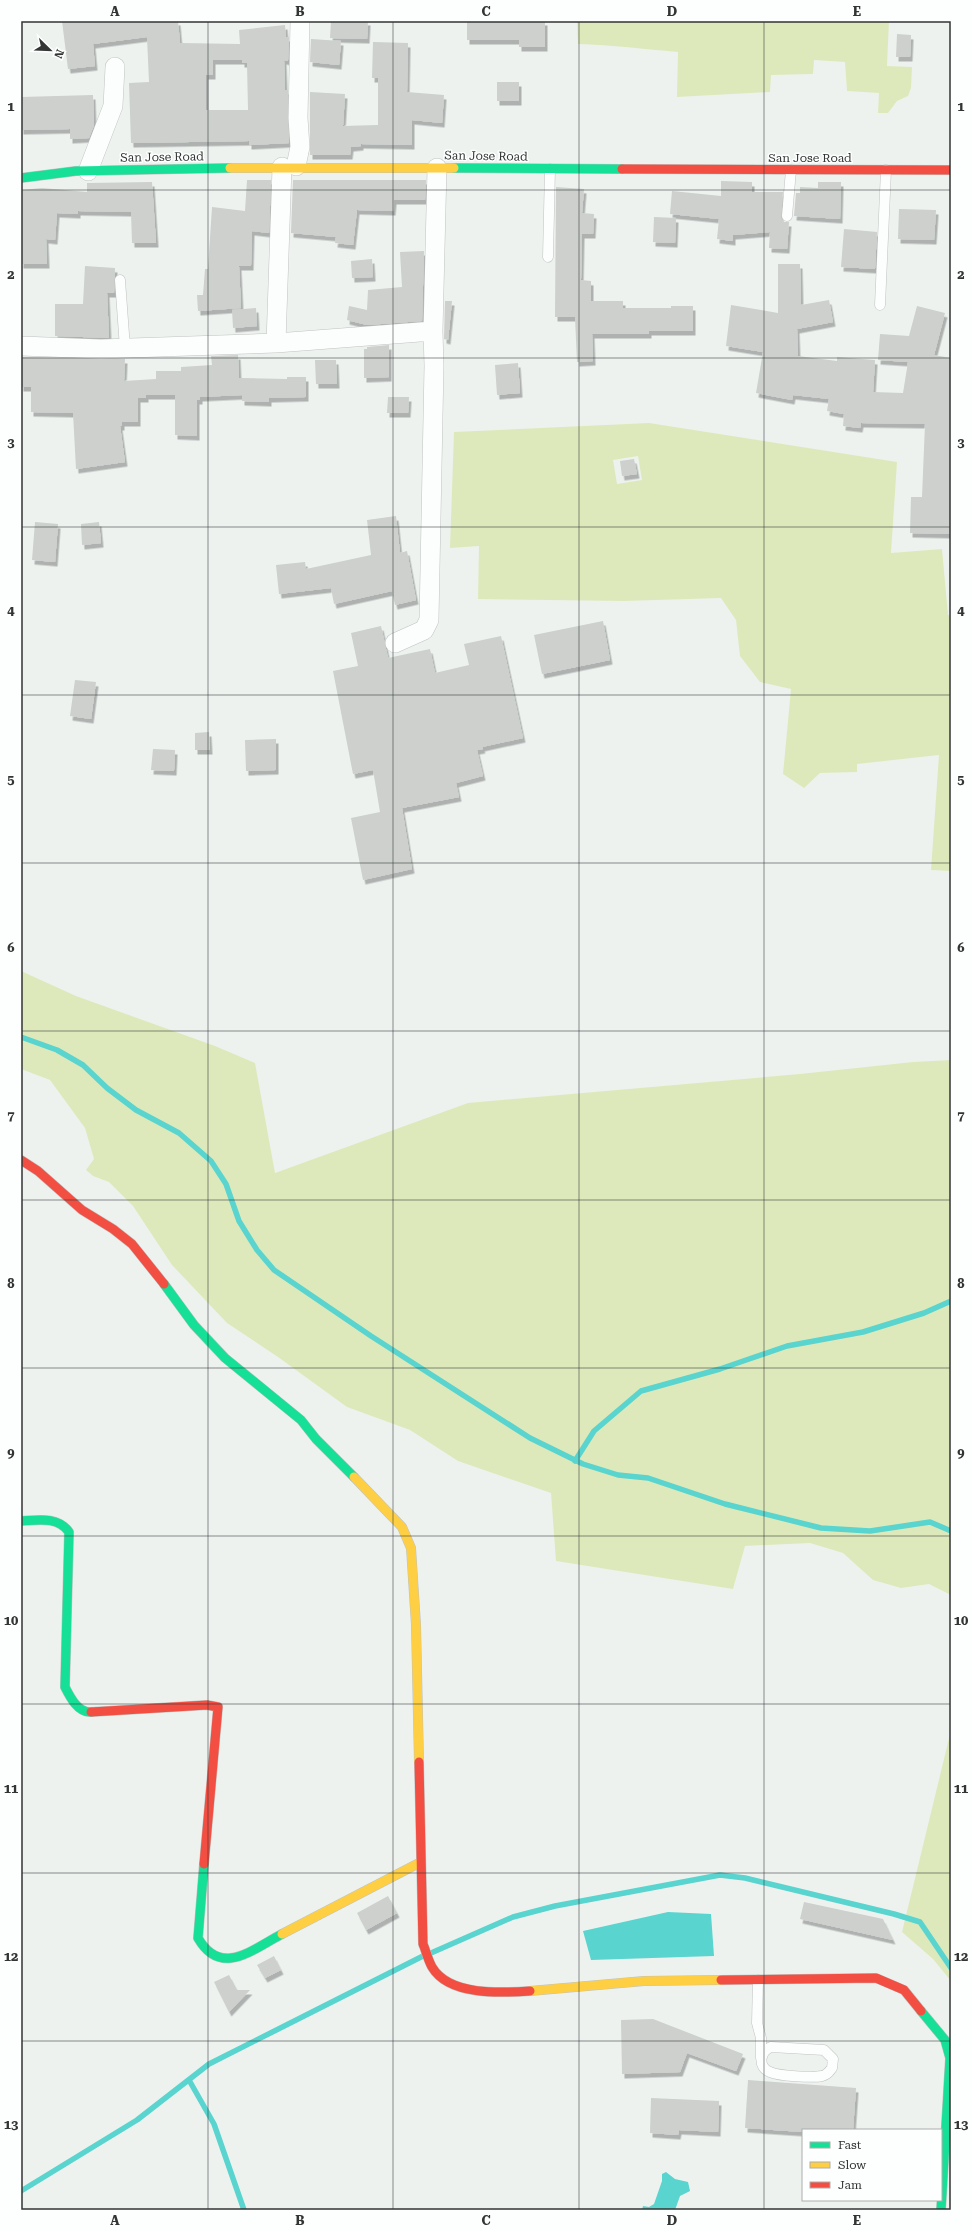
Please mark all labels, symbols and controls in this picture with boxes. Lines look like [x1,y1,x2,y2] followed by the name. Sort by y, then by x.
[110,4,120,19] text: A
[295,4,305,19] text: B
[481,4,491,19] text: C
[667,4,677,19] text: D
[853,4,861,19] text: E
[30,30,70,70] north arrow
[51,47,66,61] text: N
[7,99,15,114] text: 1
[957,99,965,114] text: 1
[444,148,528,164] street label: San Jose Road
[120,149,204,165] street label: San Jose Road
[768,151,852,165] street label: San Jose Road
[7,267,15,282] text: 2
[957,267,965,282] text: 2
[7,435,15,450] text: 3
[957,435,965,450] text: 3
[7,603,15,618] text: 4
[957,603,965,618] text: 4
[7,772,15,787] text: 5
[957,772,965,787] text: 5
[7,940,15,955] text: 6
[957,940,965,955] text: 6
[7,1108,15,1123] text: 7
[957,1108,965,1123] text: 7
[7,1276,15,1291] text: 8
[957,1276,965,1291] text: 8
[7,1445,15,1460] text: 9
[957,1445,965,1460] text: 9
[4,1613,18,1628] text: 10
[954,1613,968,1628] text: 10
[4,1781,18,1796] text: 11
[954,1781,968,1796] text: 11
[4,1949,18,1964] text: 12
[954,1949,968,1964] text: 12
[4,2117,18,2132] text: 13
[954,2117,968,2132] text: 13
[802,2129,942,2201] legend
[838,2138,862,2152] text: Fast
[838,2158,866,2172] text: Slow
[838,2178,862,2192] text: Jam
[110,2213,120,2228] text: A
[295,2213,305,2228] text: B
[481,2213,491,2228] text: C
[667,2213,677,2228] text: D
[853,2213,861,2228] text: E

